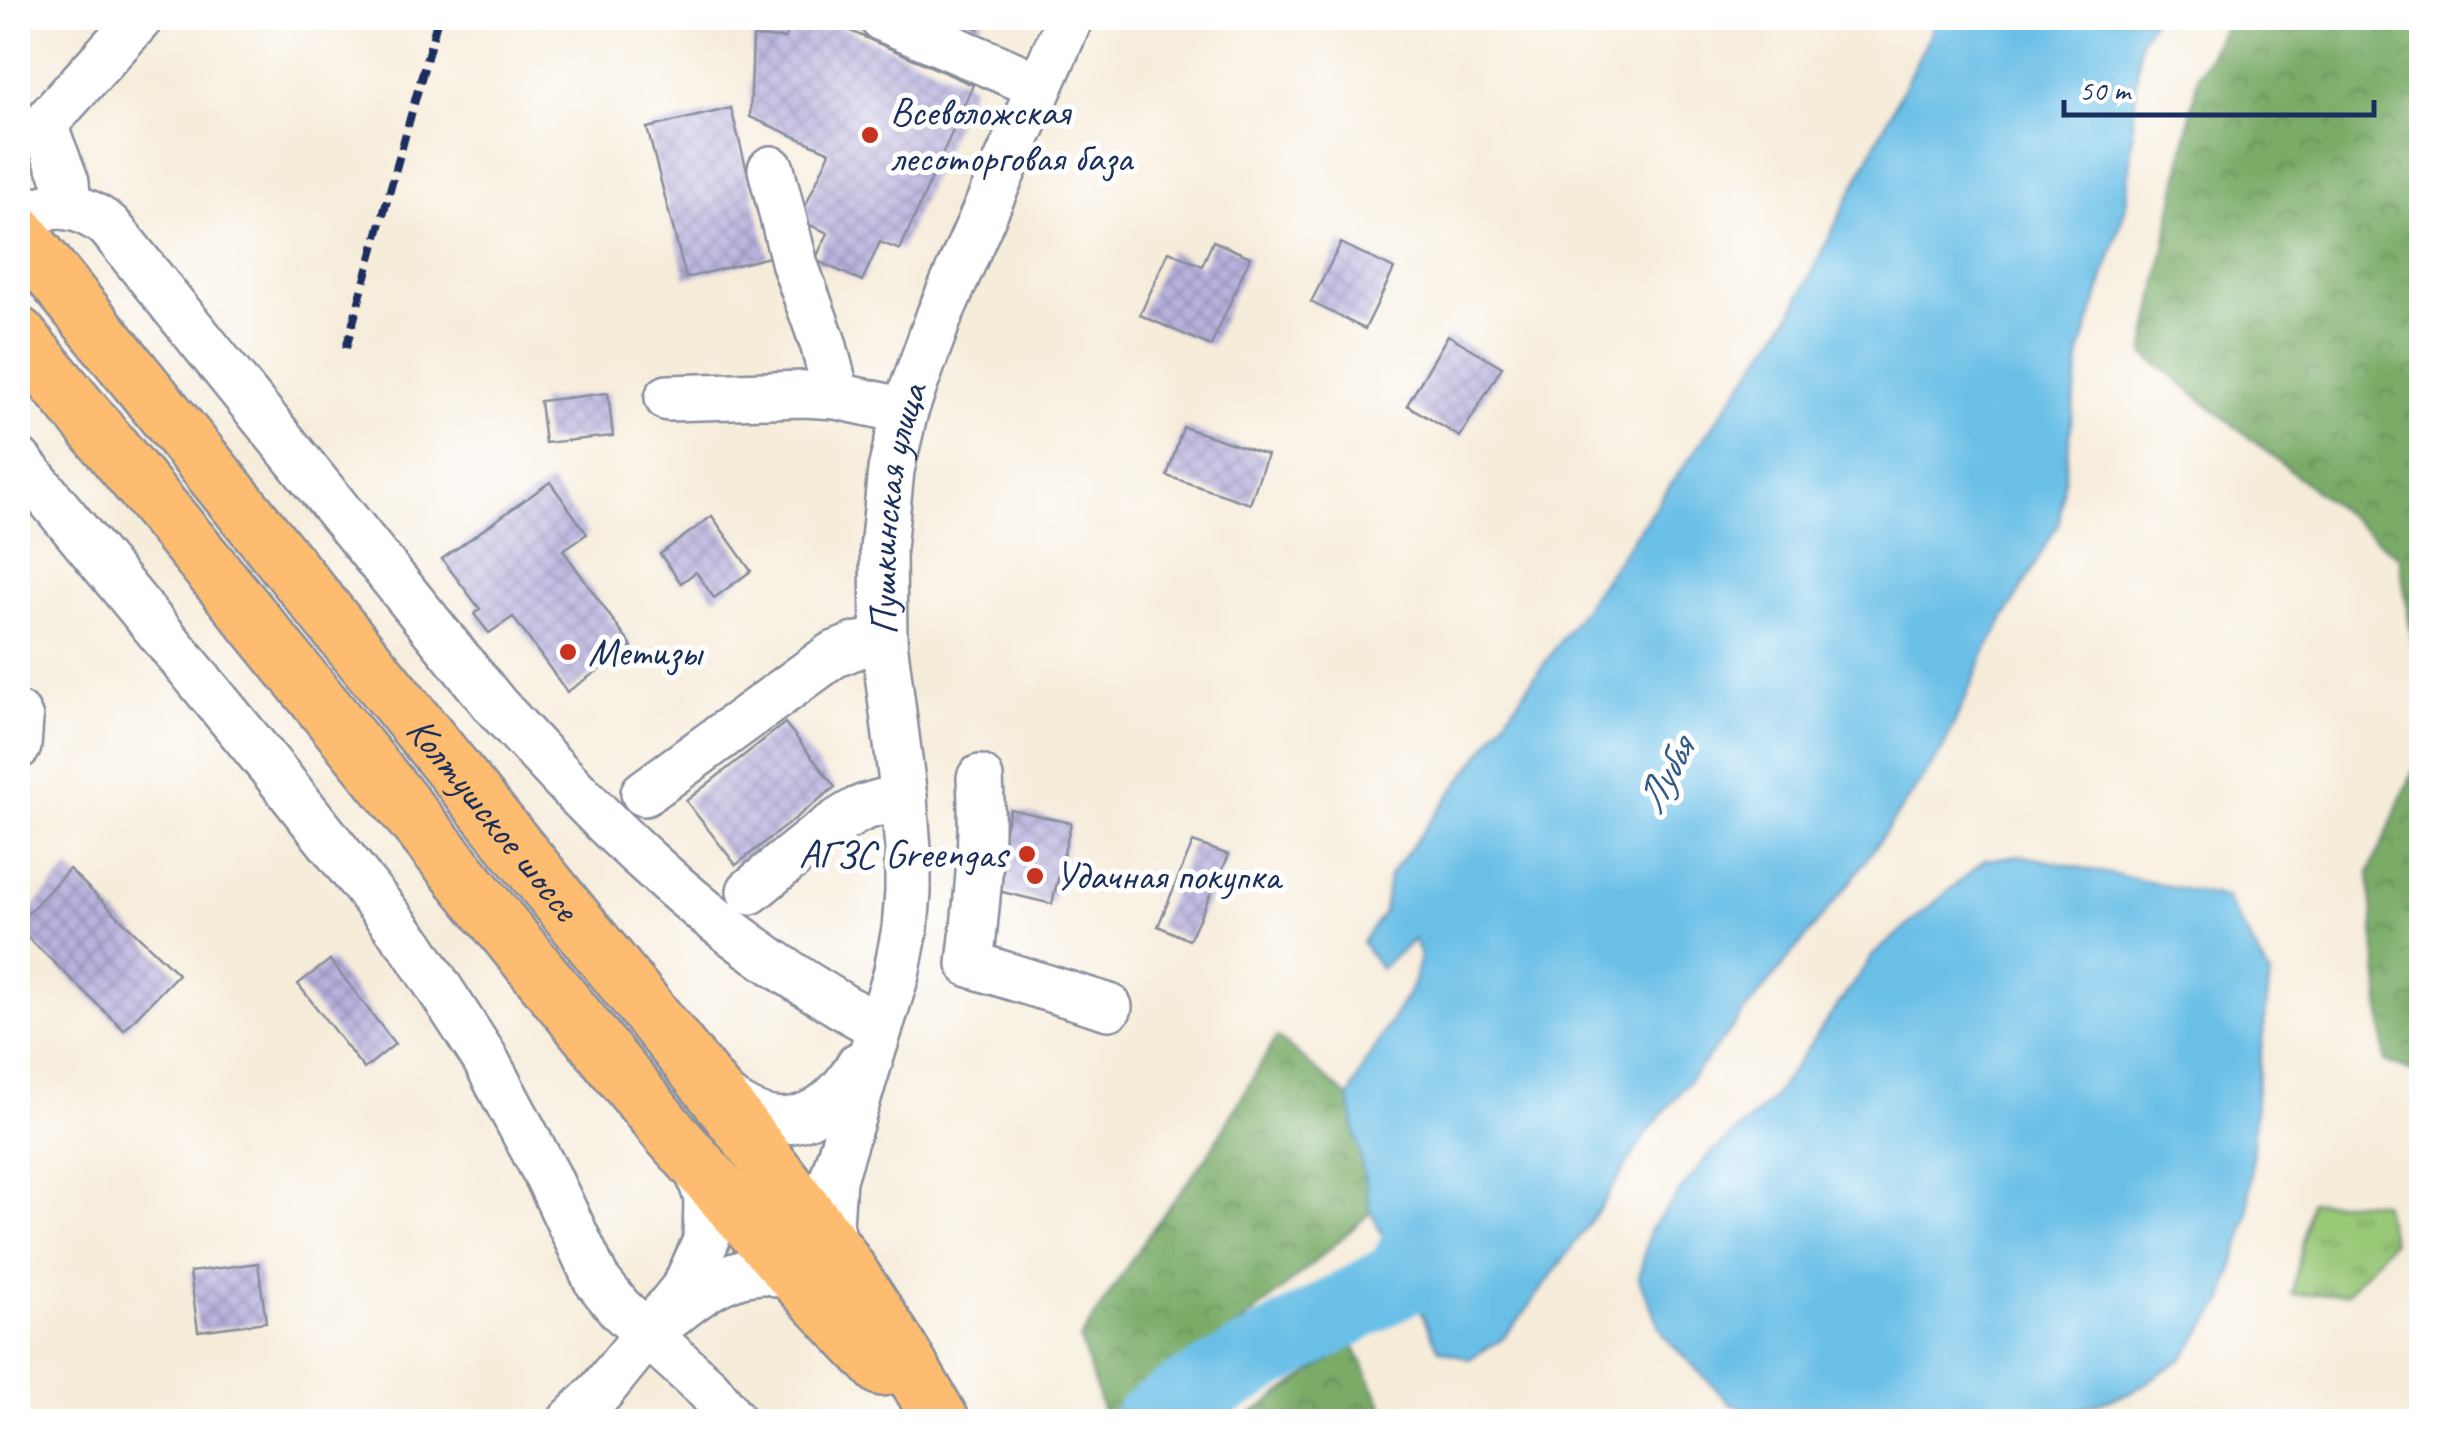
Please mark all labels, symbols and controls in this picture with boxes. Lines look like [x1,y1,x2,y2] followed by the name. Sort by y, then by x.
[2064,55,2374,117] scale bar
[2079,71,2132,109] text: 50 m
[890,87,1135,183] place label: Всеволожская лесоторговая база
[859,124,881,146] marker: Всеволожская лесоторговая база
[858,373,939,635] street label: Пушкинская улица
[588,627,704,677] place label: Метизы
[557,641,579,663] marker: Метизы
[396,707,592,933] street label: Колтушское шоссе
[1624,723,1710,822] water label: Лубья
[799,829,1010,879] place label: АГЗС Greengas
[1016,843,1038,865] marker: АГЗС Greengas
[1055,851,1284,901] place label: Удачная покупка
[1024,865,1046,887] marker: Удачная покупка

